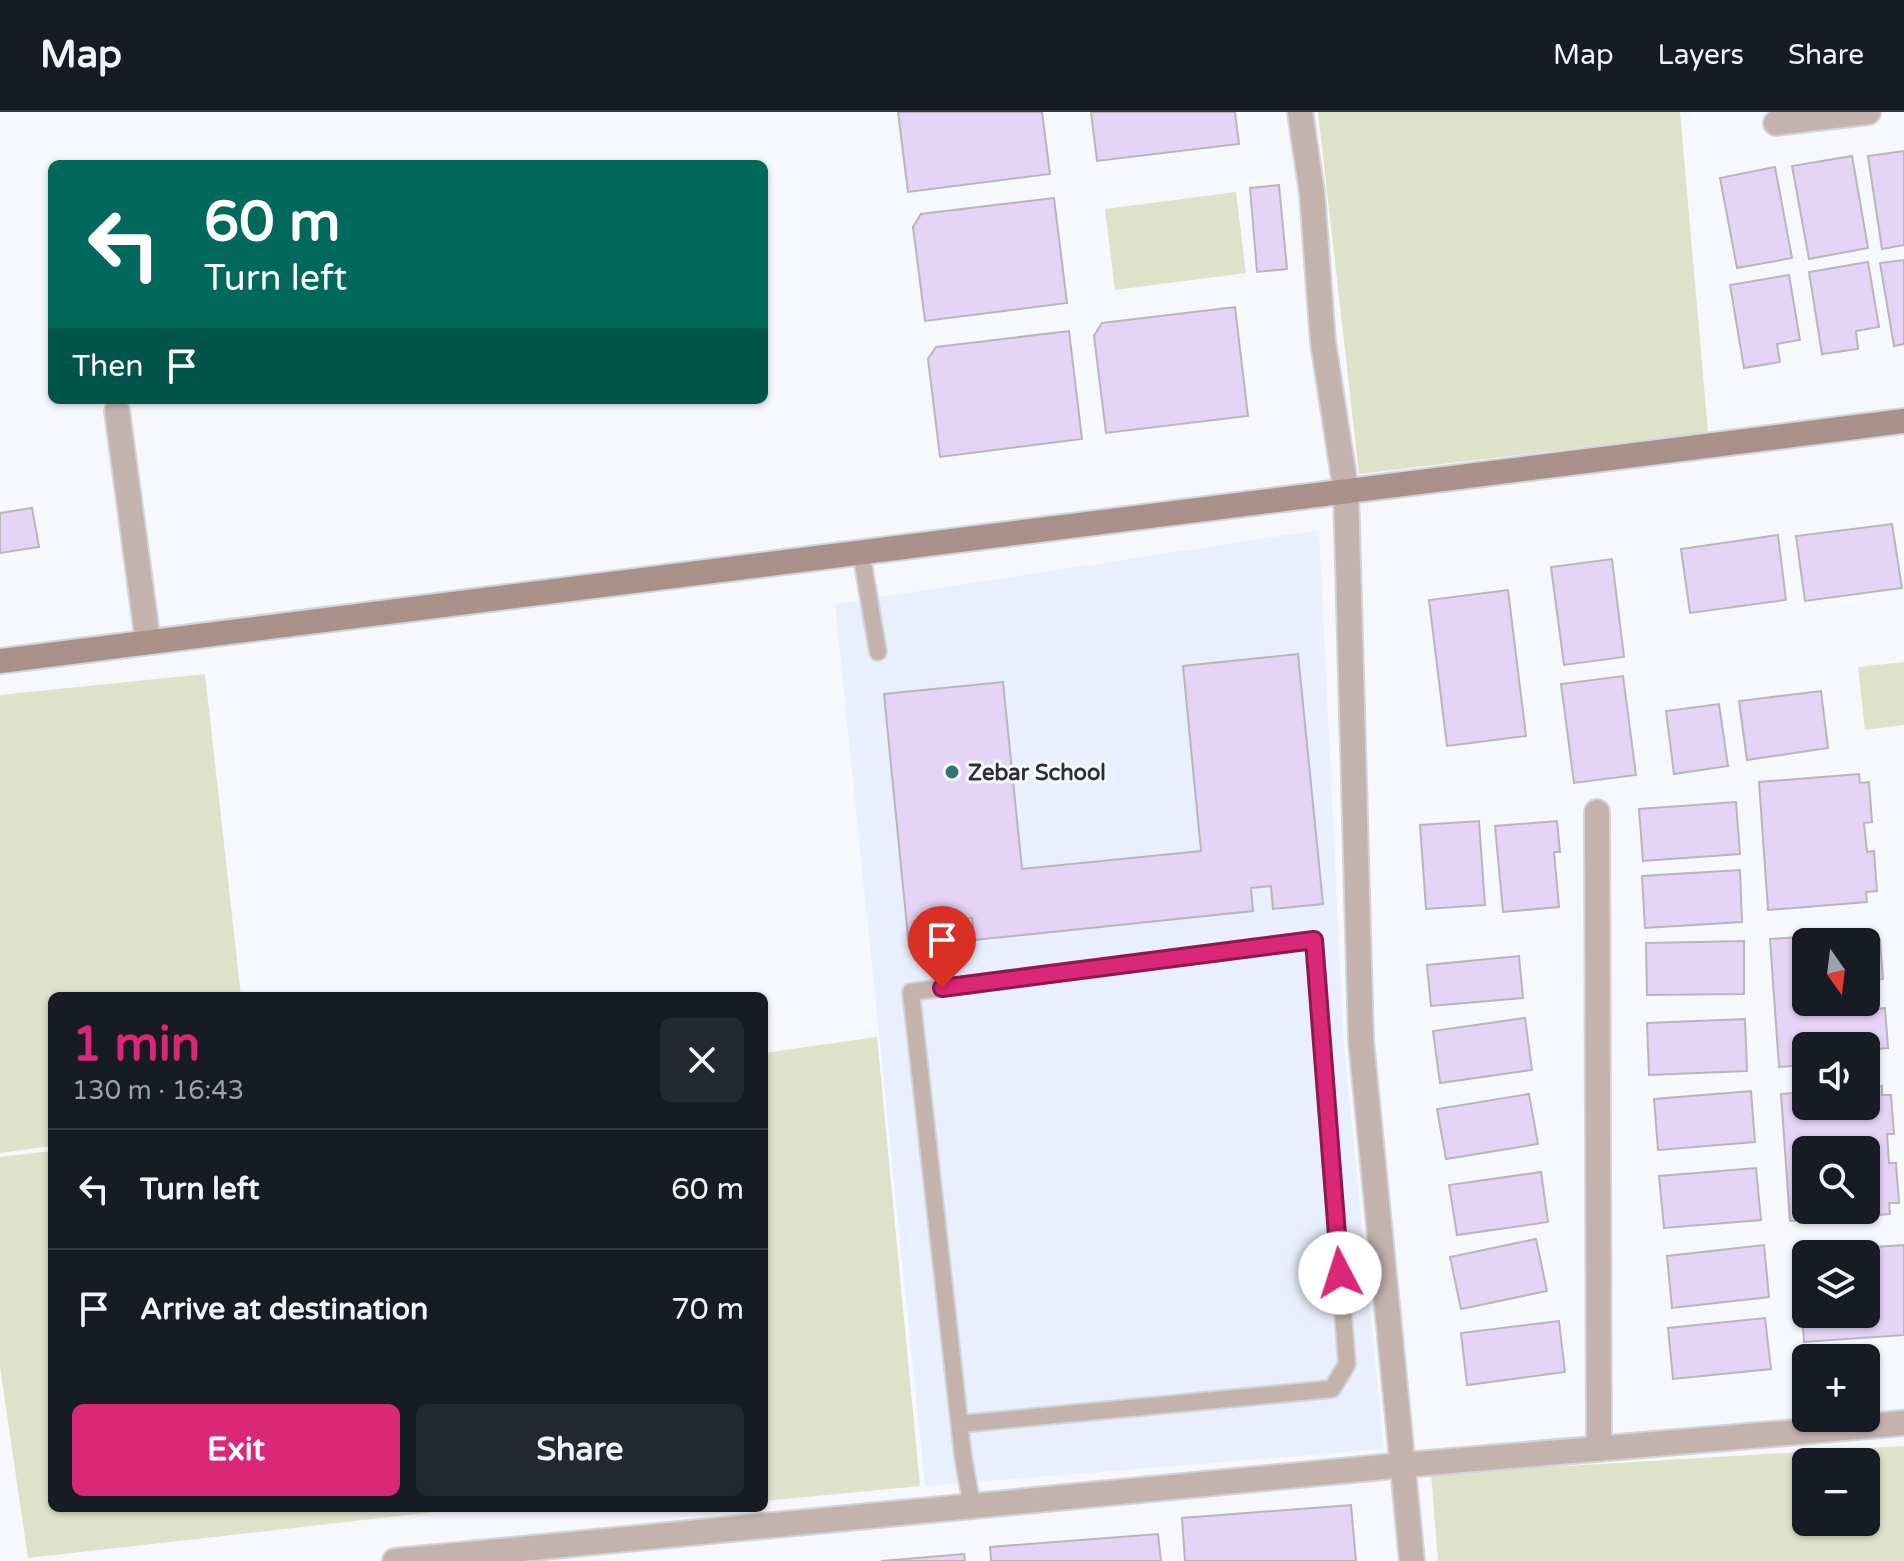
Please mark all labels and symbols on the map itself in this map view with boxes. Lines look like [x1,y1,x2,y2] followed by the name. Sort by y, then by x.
[968,760,1106,786] place label: Zebar School
[943,763,961,781] marker: Zebar School
[908,906,976,988] pin
[1792,928,1880,1016] north arrow
[1298,1231,1382,1315] position arrow

